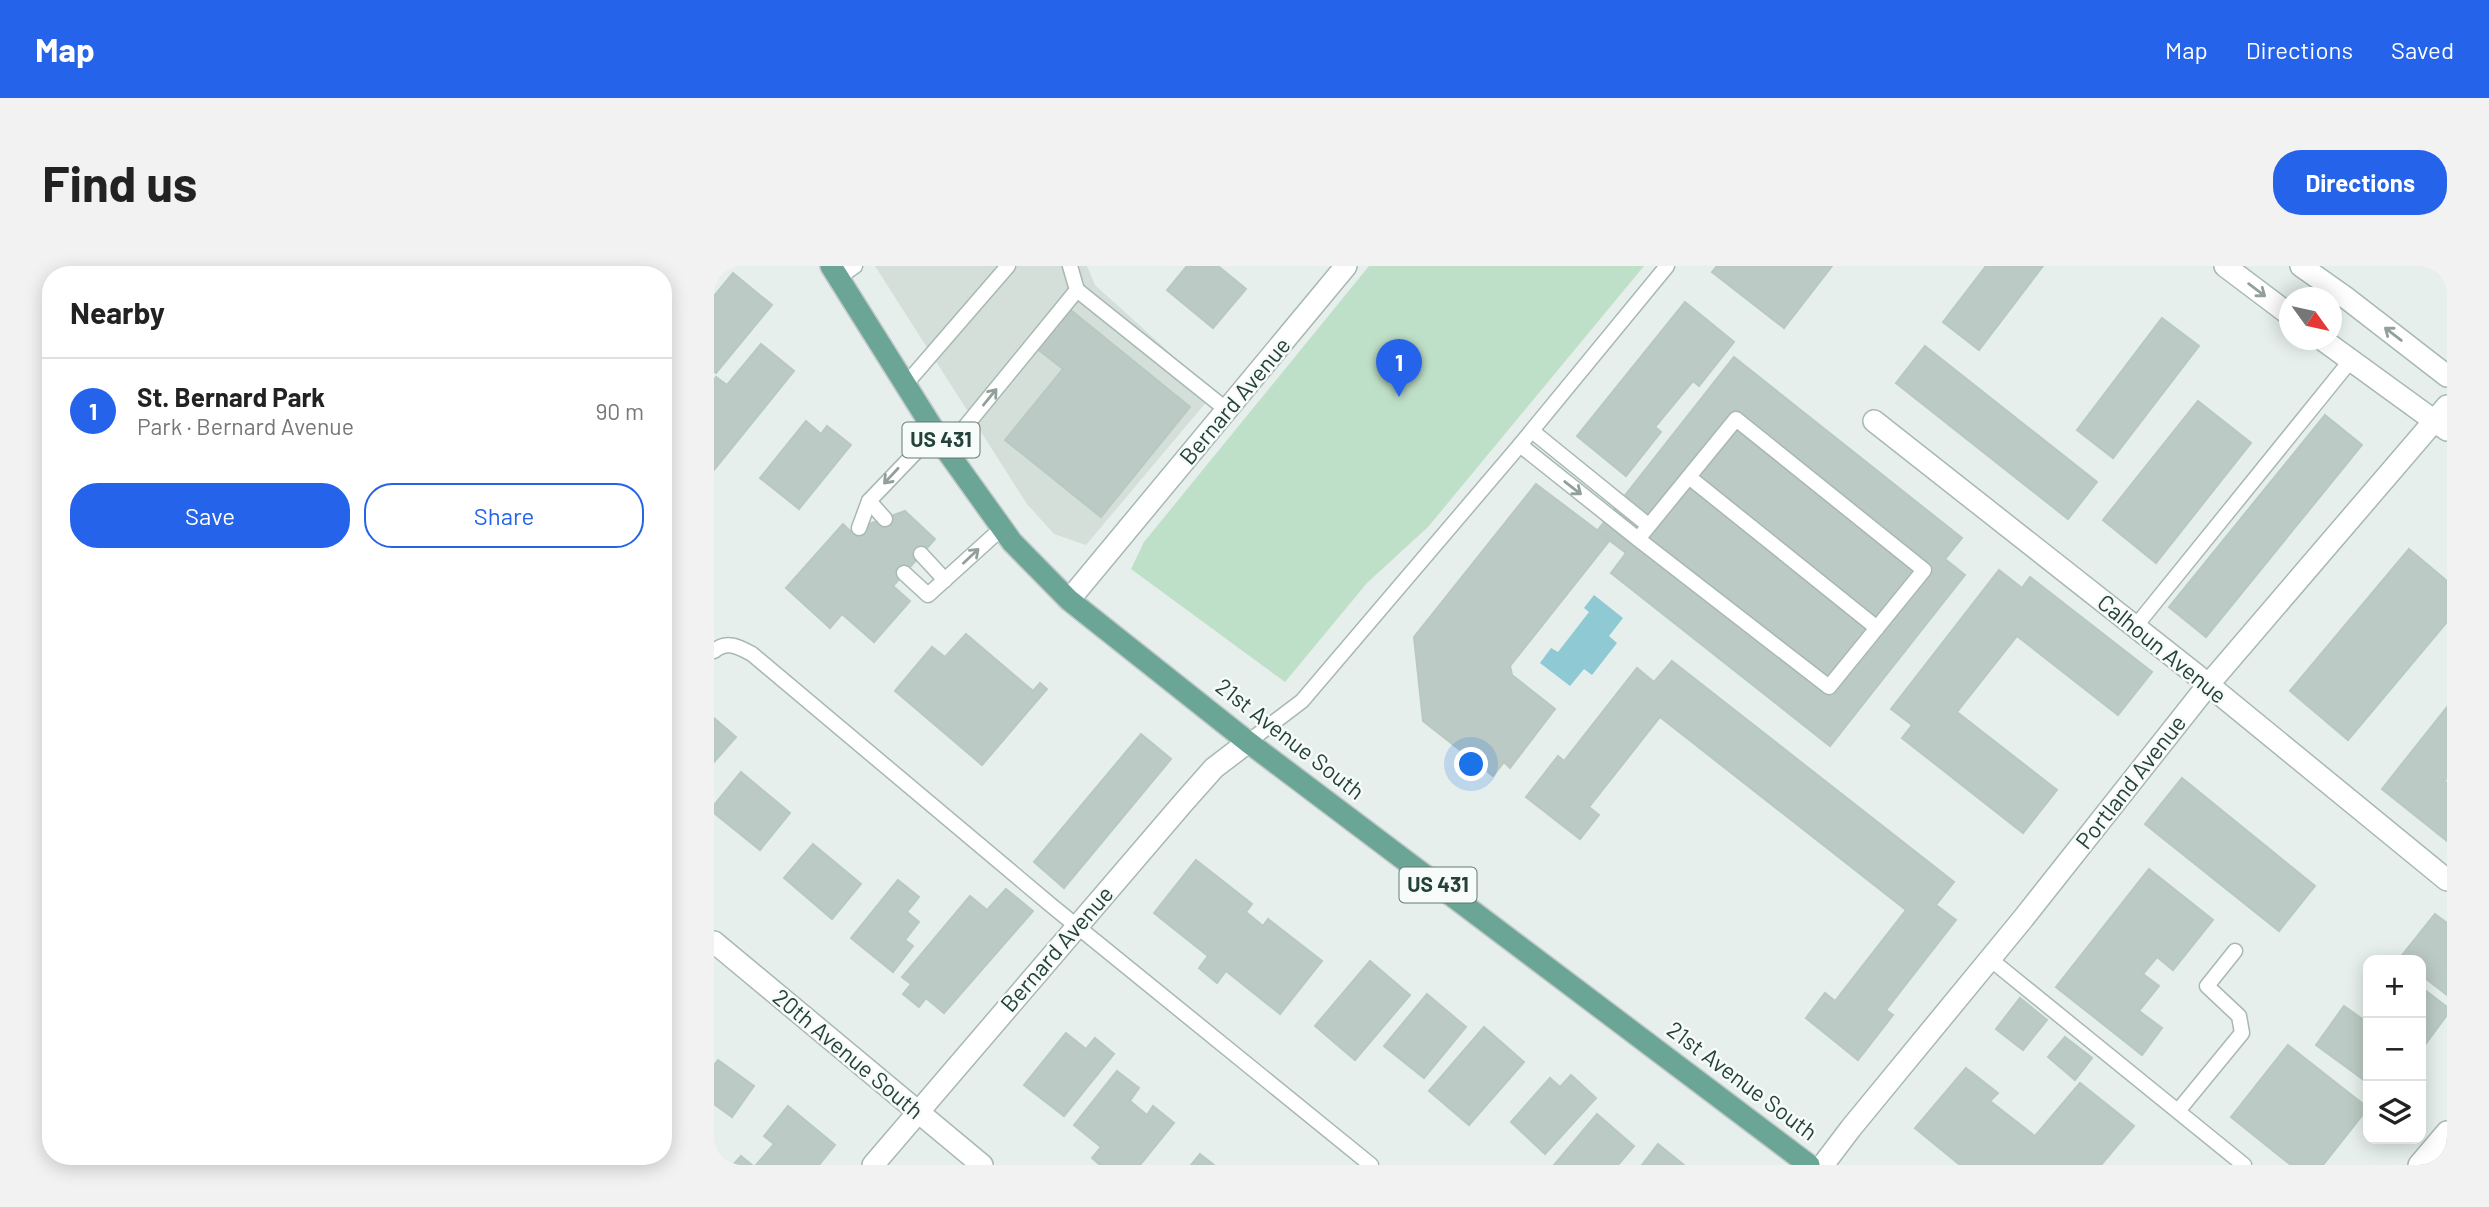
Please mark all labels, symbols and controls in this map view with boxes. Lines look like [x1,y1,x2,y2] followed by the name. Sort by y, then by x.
[35,29,95,69] text: Map
[2165,35,2208,64] text: Map
[2246,35,2353,64] text: Directions
[2391,35,2454,64] text: Saved
[2273,150,2447,215] button: Directions
[42,153,197,212] text: Find us
[2247,283,2266,298] one-way arrow
[2279,287,2342,350] north arrow
[70,294,165,330] text: Nearby
[2384,326,2403,341] one-way arrow
[1173,331,1296,470] street label: Bernard Avenue
[1376,339,1422,397] pin: 1
[137,381,325,412] text: St. Bernard Park
[982,388,998,406] one-way arrow
[89,397,97,425] text: 1
[595,397,644,425] text: 90 m
[137,412,354,440] text: Park · Bernard Avenue
[902,422,980,458] road number: US 431
[883,467,900,484] one-way arrow
[1563,480,1582,495] one-way arrow
[70,483,350,548] button: Save
[364,483,644,548] button: Share
[962,548,980,564] one-way arrow
[2092,588,2233,709] street label: Calhoun Avenue
[1211,672,1370,805] street label: 21st Avenue South
[2069,709,2191,854] street label: Portland Avenue
[1454,747,1488,781] your location
[1400,868,1476,902] road number: US 431
[994,880,1119,1017] street label: Bernard Avenue
[2363,955,2426,1144] map controls
[2363,955,2426,1018] button: +
[768,982,929,1124] street label: 20th Avenue South
[1662,1015,1823,1146] street label: 21st Avenue South
[2363,1018,2426,1081] button: −
[2363,1081,2426,1144] button: layers

